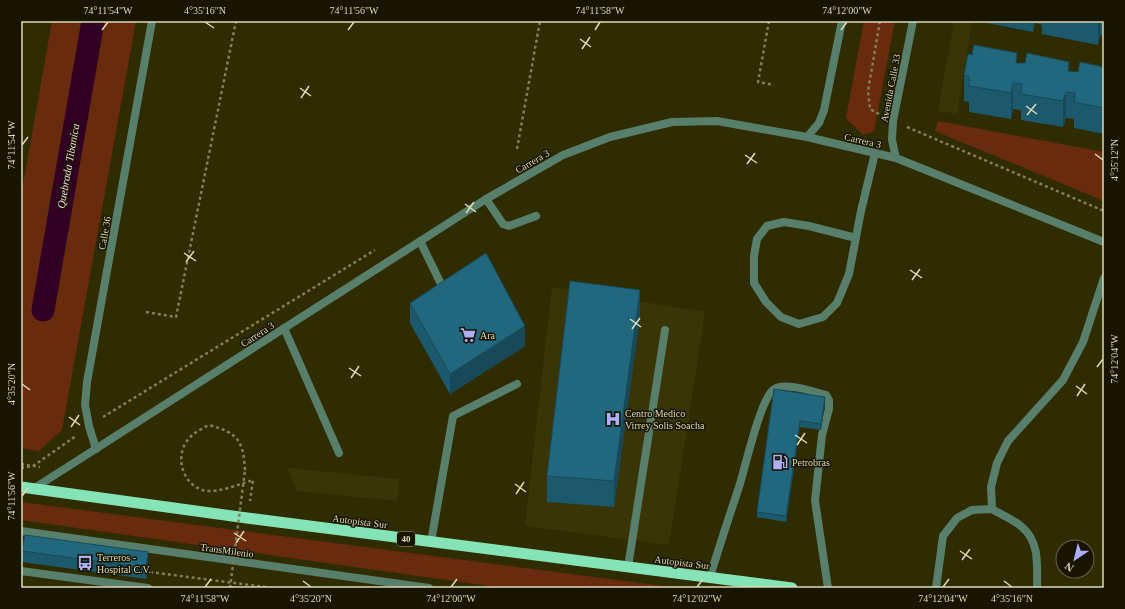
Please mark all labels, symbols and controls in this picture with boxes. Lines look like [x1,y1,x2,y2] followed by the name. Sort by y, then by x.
[84,5,133,16] text: 74°11'54"W
[184,5,226,16] text: 4°35'16"N
[330,5,379,16] text: 74°11'56"W
[576,5,625,16] text: 74°11'58"W
[822,5,872,16] text: 74°12'00"W
[878,53,902,123] street label: Avenida Calle 33
[6,120,17,169] text: 74°11'54"W
[55,122,81,209] water label: Quebrada Tibaníca
[843,131,882,150] street label: Carrera 3
[1109,139,1120,181] text: 4°35'12"N
[513,147,551,176] street label: Carrera 3
[96,216,113,251] street label: Calle 36
[239,320,276,349] street label: Carrera 3
[459,326,477,344] supermarket icon: Ara
[480,330,496,341] place label: Ara
[1109,334,1120,384] text: 74°12'04"W
[6,363,17,405] text: 4°35'20"N
[625,408,705,431] place label: Centro Medico Virrey Solis Soacha
[604,410,622,428] hospital icon: Centro Medico Virrey Solis Soacha
[771,453,789,471] fuel station icon: Petrobras
[792,457,830,468] place label: Petrobras
[6,471,17,520] text: 74°11'56"W
[332,513,389,530] street label: Autopista Sur
[397,532,415,546] road number: 40
[1055,539,1095,579] north arrow
[199,541,254,560] street label: TransMilenio
[97,552,151,575] place label: Terreros - Hospital C.V.
[76,554,94,572] bus stop icon: Terreros - Hospital C.V.
[654,554,711,571] street label: Autopista Sur
[1063,560,1076,574] text: N
[181,593,230,604] text: 74°11'58"W
[290,593,332,604] text: 4°35'20"N
[426,593,476,604] text: 74°12'00"W
[672,593,722,604] text: 74°12'02"W
[918,593,968,604] text: 74°12'04"W
[991,593,1033,604] text: 4°35'16"N

